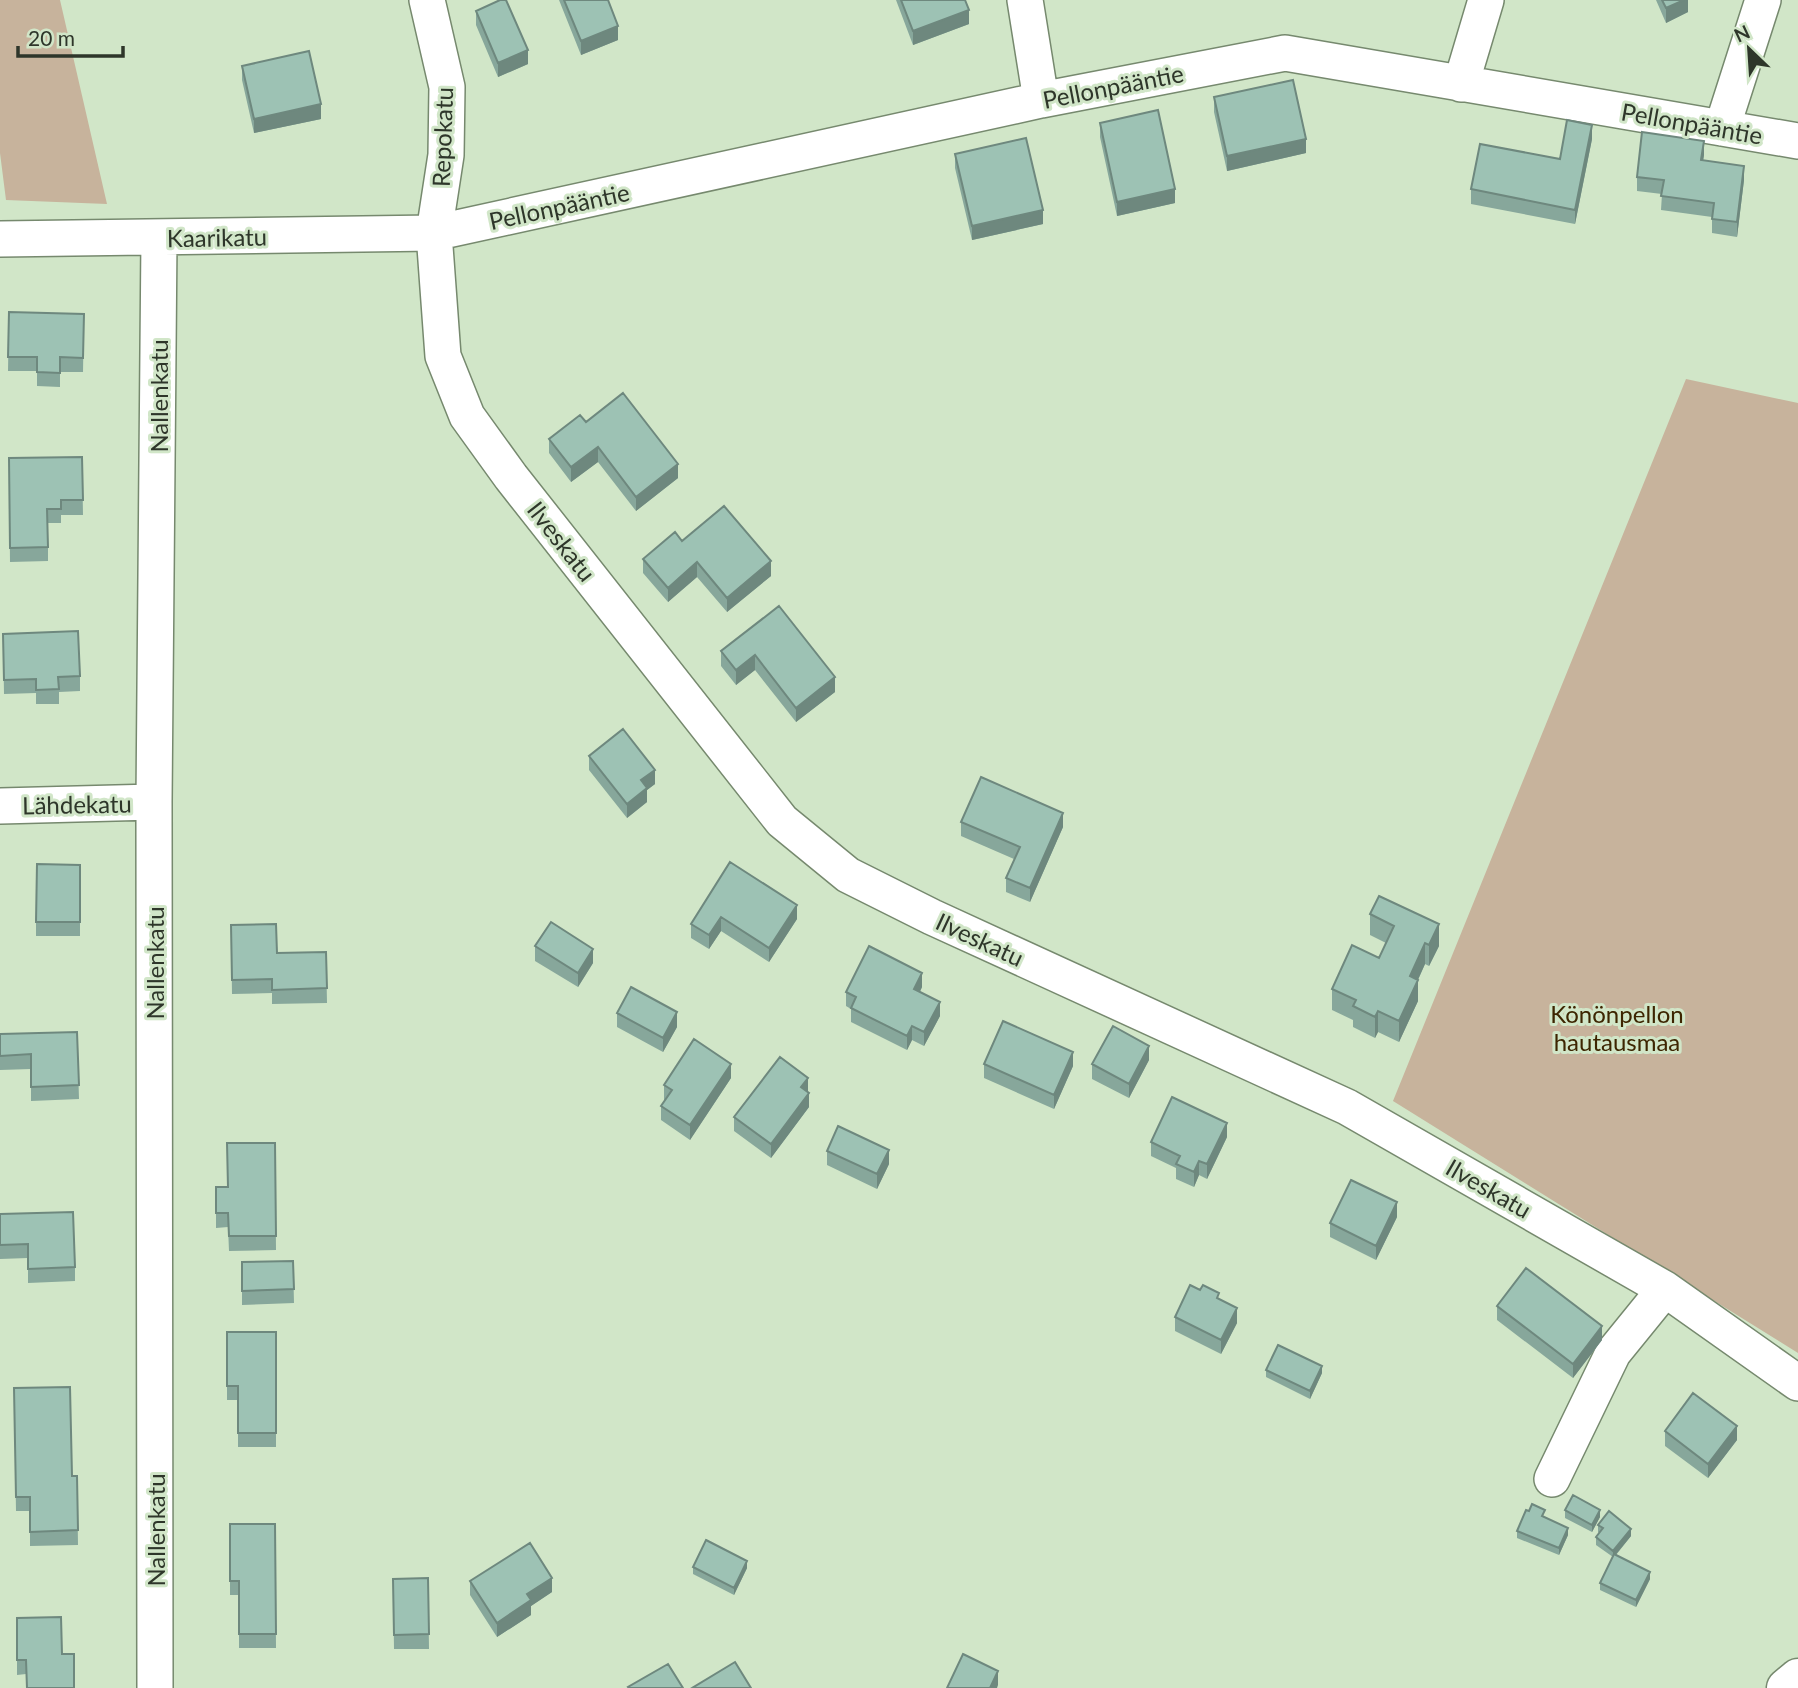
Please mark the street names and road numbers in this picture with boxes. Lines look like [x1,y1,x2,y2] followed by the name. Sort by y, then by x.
[1040,58,1186,114] street label: Pellonpääntie
[426,87,458,187] street label: Repokatu
[1619,96,1765,150] street label: Pellonpääntie
[486,177,632,235] street label: Pellonpääntie
[167,222,267,252] street label: Kaarikatu
[144,339,173,453] street label: Nallenkatu
[522,495,602,587] street label: Ilveskatu
[22,789,132,819] street label: Lähdekatu
[140,906,169,1020] street label: Nallenkatu
[932,906,1028,972] street label: Ilveskatu
[1441,1152,1537,1224] street label: Ilveskatu
[141,1473,170,1587] street label: Nallenkatu

